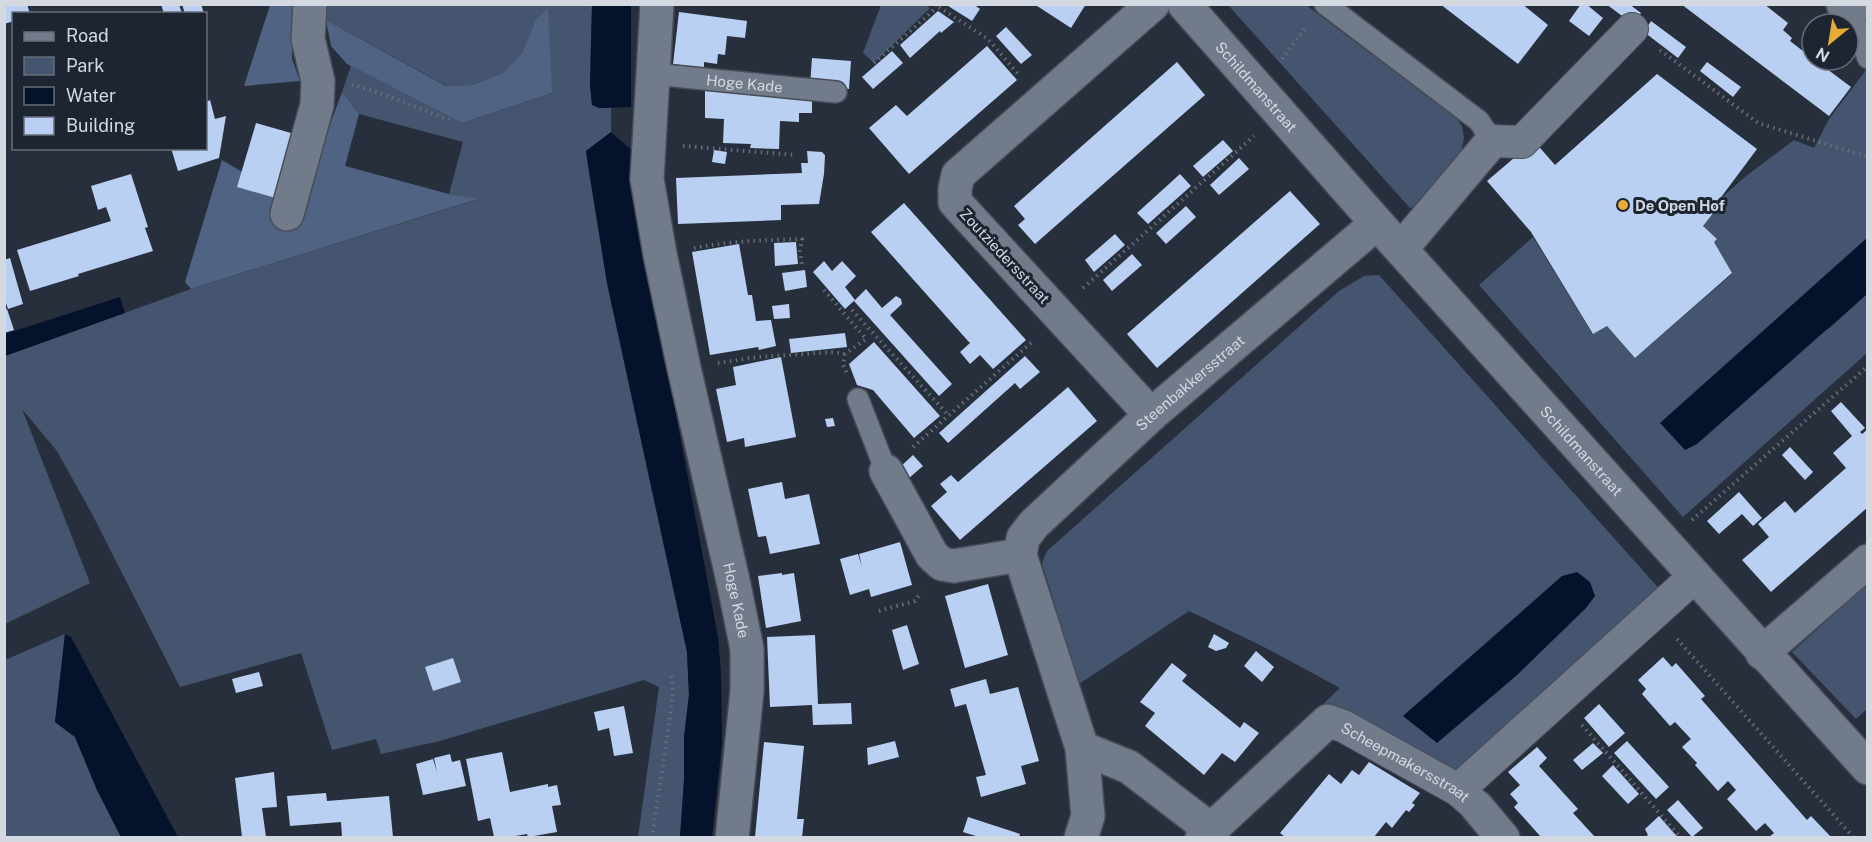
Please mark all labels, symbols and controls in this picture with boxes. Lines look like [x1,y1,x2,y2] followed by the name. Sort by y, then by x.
[12,12,207,150] legend
[1800,12,1860,72] north arrow
[66,25,109,46] text: Road
[1212,38,1301,135] street label: Schildmanstraat
[1813,43,1833,66] text: N
[66,55,104,76] text: Park
[705,71,784,95] street label: Hoge Kade
[66,85,116,106] text: Water
[66,115,135,136] text: Building
[1635,197,1725,214] place label: De Open Hof
[1616,198,1630,212] marker: De Open Hof
[957,205,1053,307] street label: Zoutziedersstraat
[1132,331,1248,434] street label: Steenbakkersstraat
[1537,402,1627,499] street label: Schildmanstraat
[721,561,753,639] street label: Hoge Kade
[1339,718,1474,805] street label: Scheepmakersstraat

